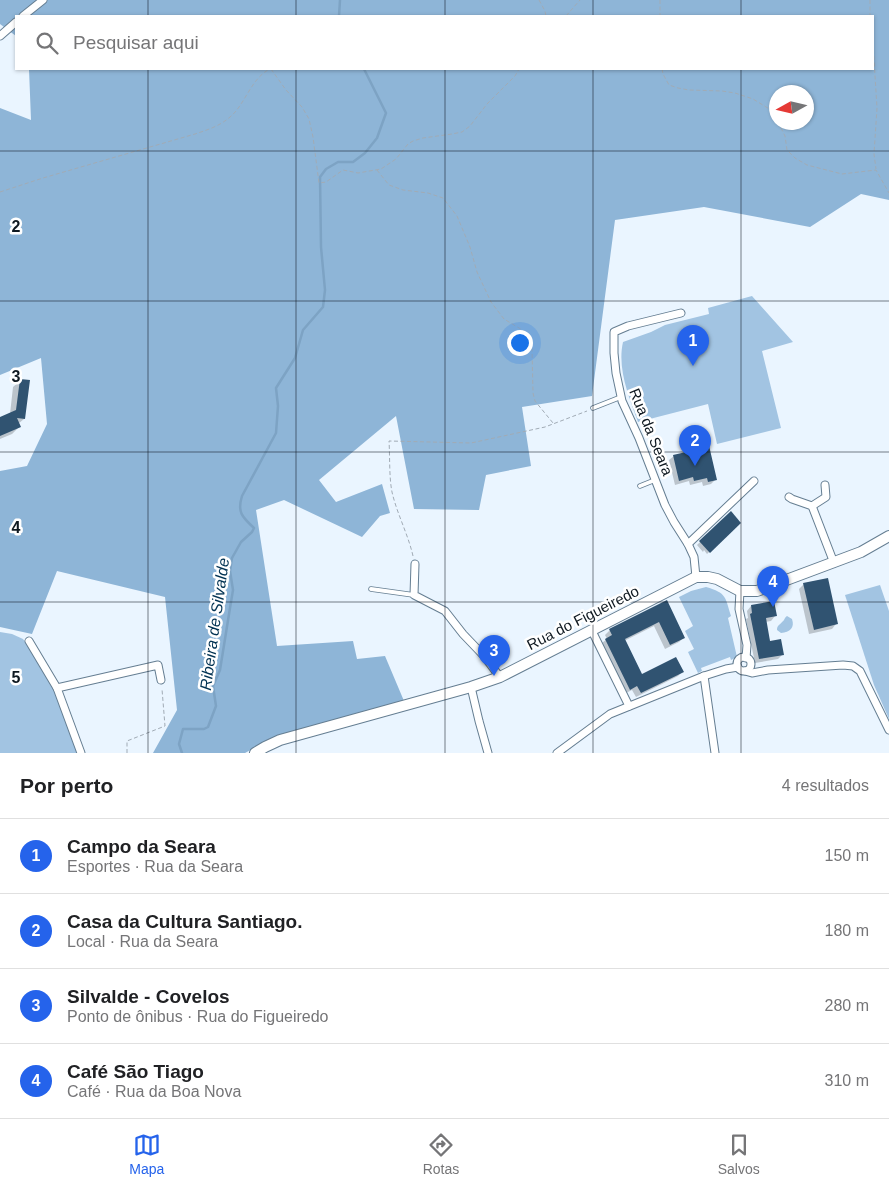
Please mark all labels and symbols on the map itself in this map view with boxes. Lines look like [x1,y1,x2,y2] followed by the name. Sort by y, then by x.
[769,85,814,130] north arrow
[12,218,21,235] text: 2
[677,325,709,366] pin: 1
[507,330,533,356] your location
[12,368,21,385] text: 3
[626,386,677,479] street label: Rua da Seara
[679,425,711,466] pin: 2
[12,519,21,536] text: 4
[197,557,232,691] water label: Ribeira de Silvalde
[757,566,789,607] pin: 4
[524,582,642,653] street label: Rua do Figueiredo
[478,635,510,676] pin: 3
[12,669,21,686] text: 5

